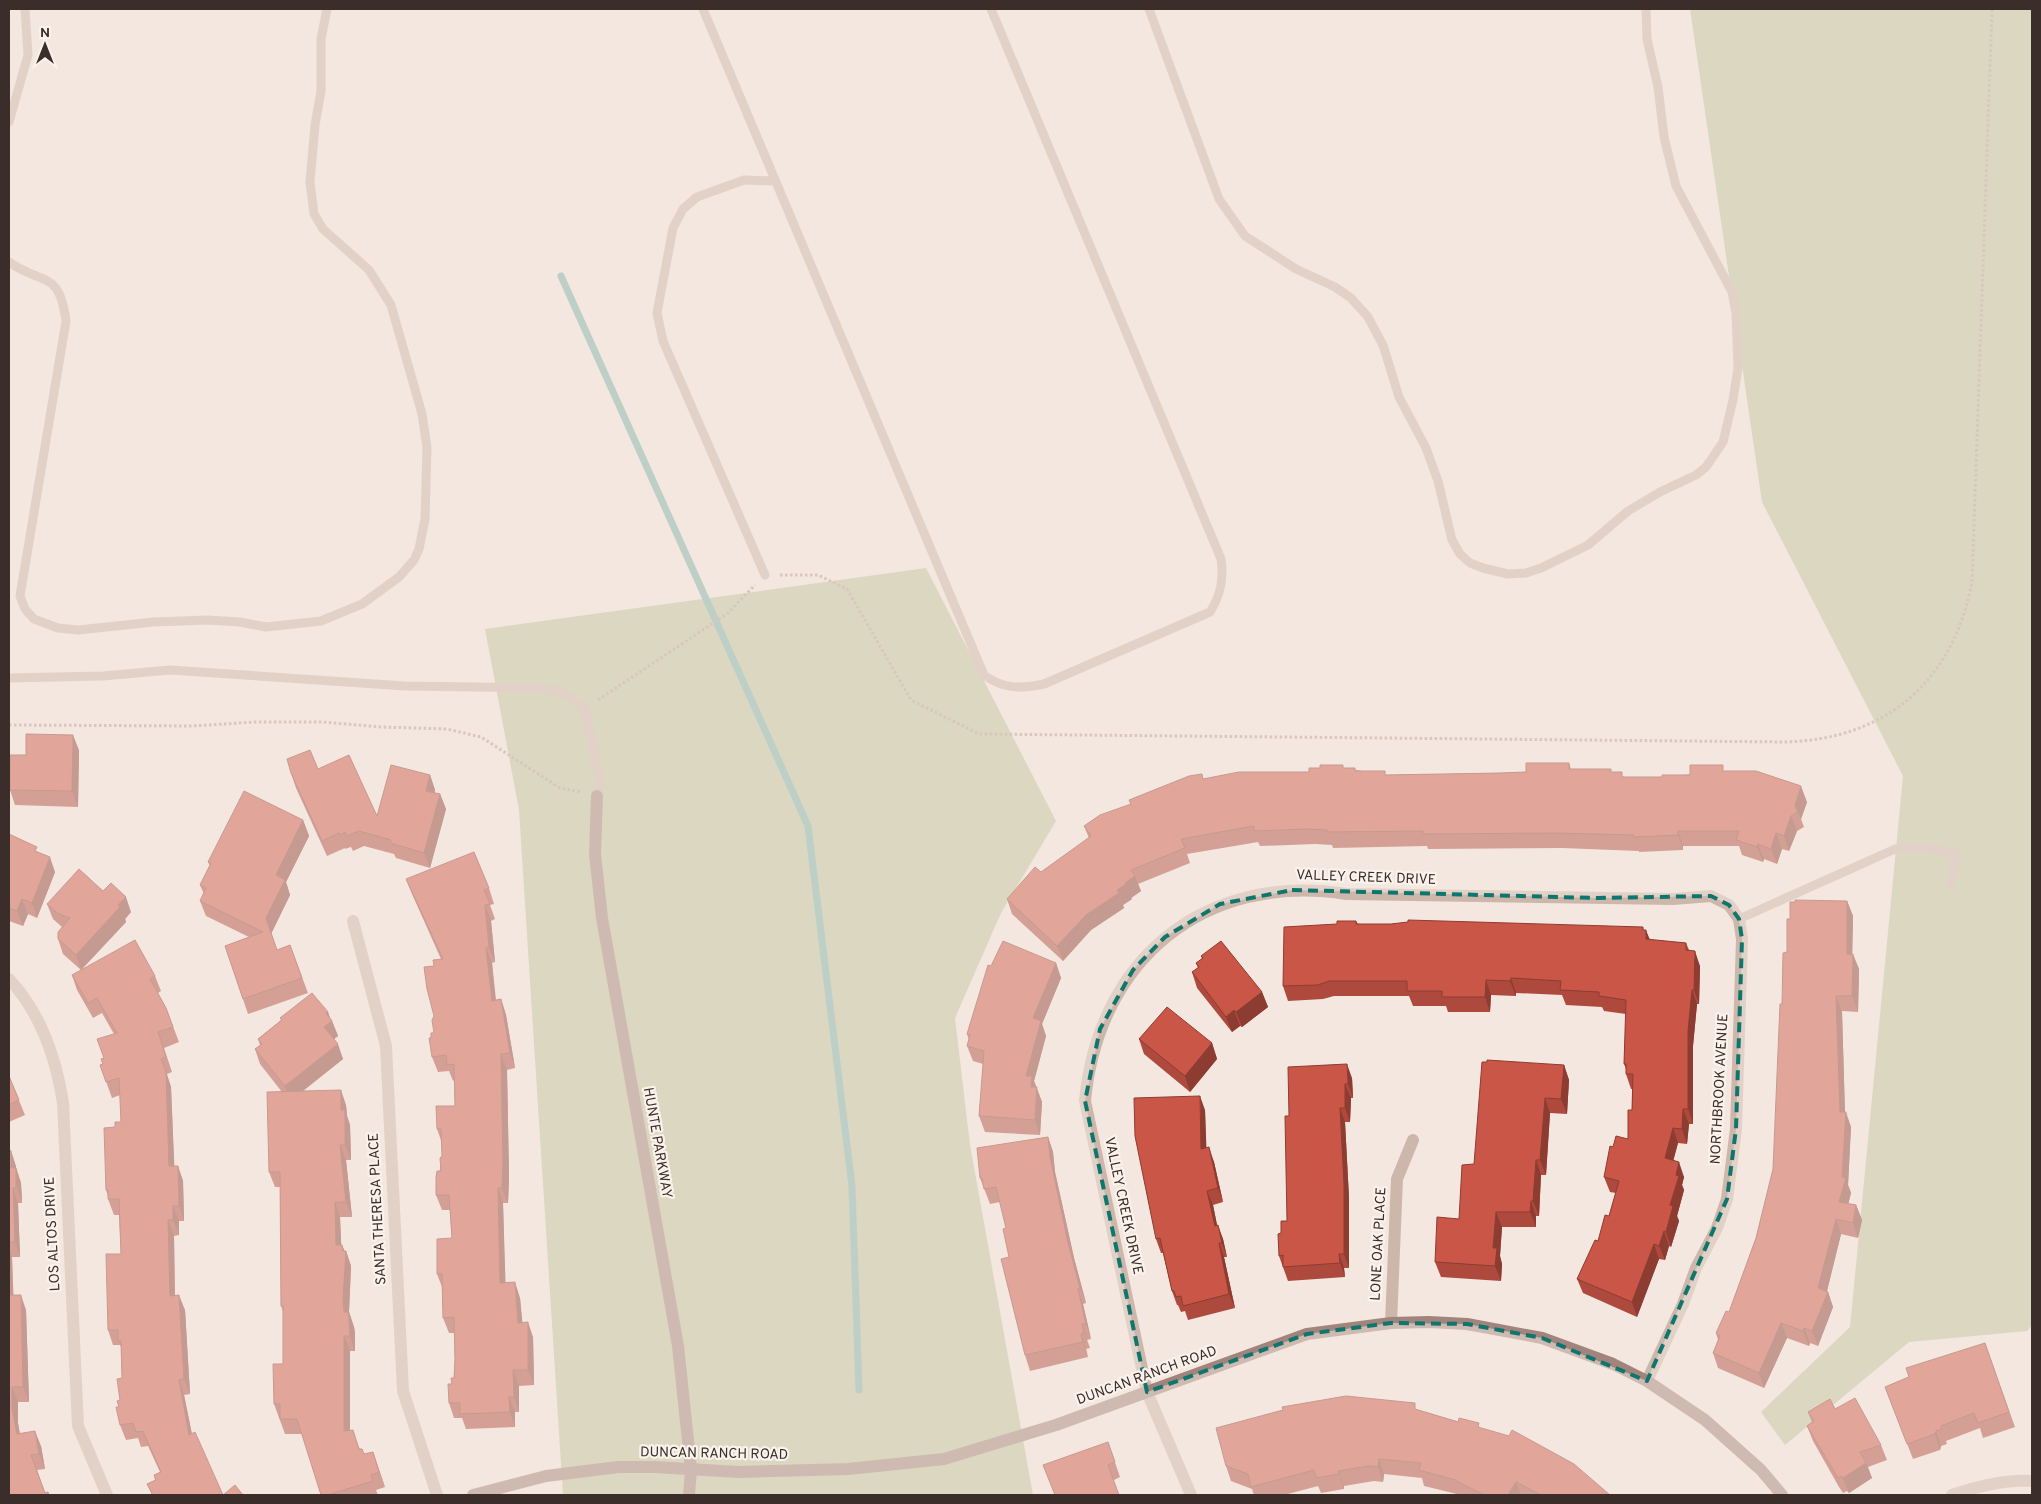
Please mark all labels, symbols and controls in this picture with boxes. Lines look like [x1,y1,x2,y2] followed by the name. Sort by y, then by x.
[20,20,70,70] north arrow
[40,25,50,42] text: N
[1296,867,1436,889] street label: VALLEY CREEK DRIVE
[1708,1013,1732,1165] street label: NORTHBROOK AVENUE
[639,1086,675,1200] street label: HUNTE PARKWAY
[366,1133,390,1285] street label: SANTA THERESA PLACE
[1100,1136,1146,1276] street label: VALLEY CREEK DRIVE
[42,1176,64,1292] street label: LOS ALTOS DRIVE
[1368,1187,1390,1301] street label: LONE OAK PLACE
[1075,1343,1219,1409] street label: DUNCAN RANCH ROAD
[640,1444,788,1464] street label: DUNCAN RANCH ROAD

